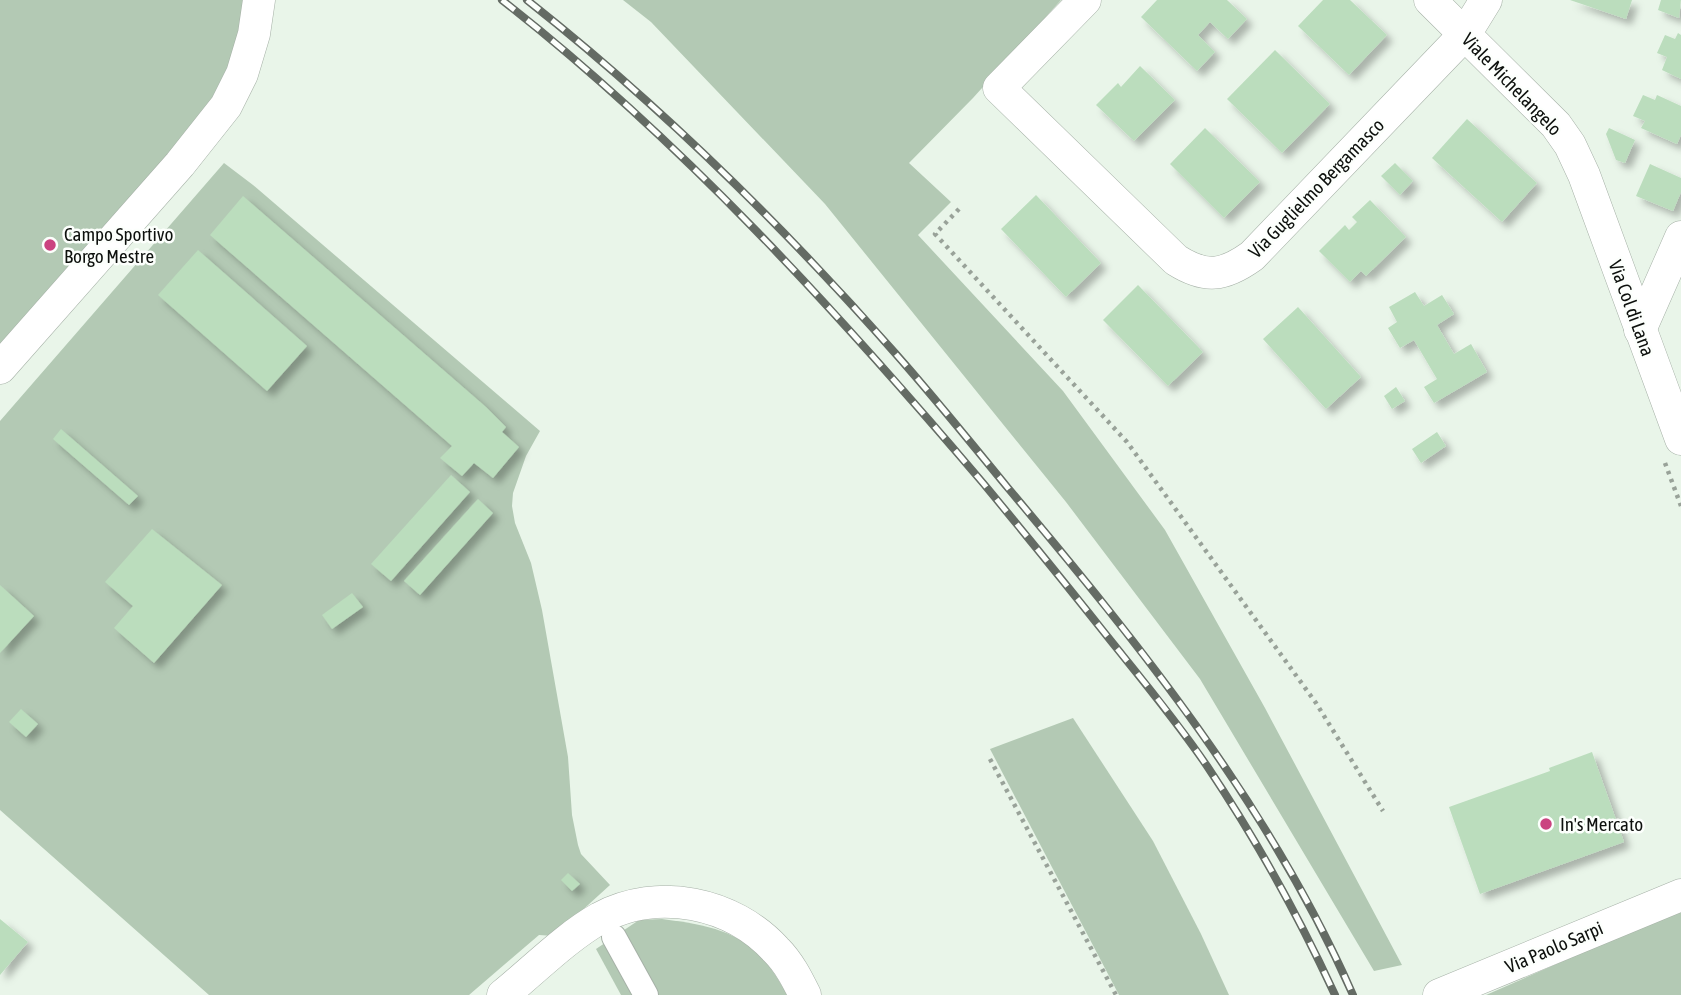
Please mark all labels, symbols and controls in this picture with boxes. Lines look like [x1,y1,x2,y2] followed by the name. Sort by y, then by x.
[1458,28,1566,140] street label: Viale Michelangelo
[1244,114,1388,262] street label: Via Guglielmo Bergamasco
[64,223,173,267] place label: Campo Sportivo Borgo Mestre
[42,237,58,253] marker: Campo Sportivo Borgo Mestre
[1604,257,1660,359] street label: Via Col di Lana
[1560,813,1643,835] place label: In's Mercato
[1538,816,1554,832] marker: In's Mercato
[1502,917,1606,977] street label: Via Paolo Sarpi

